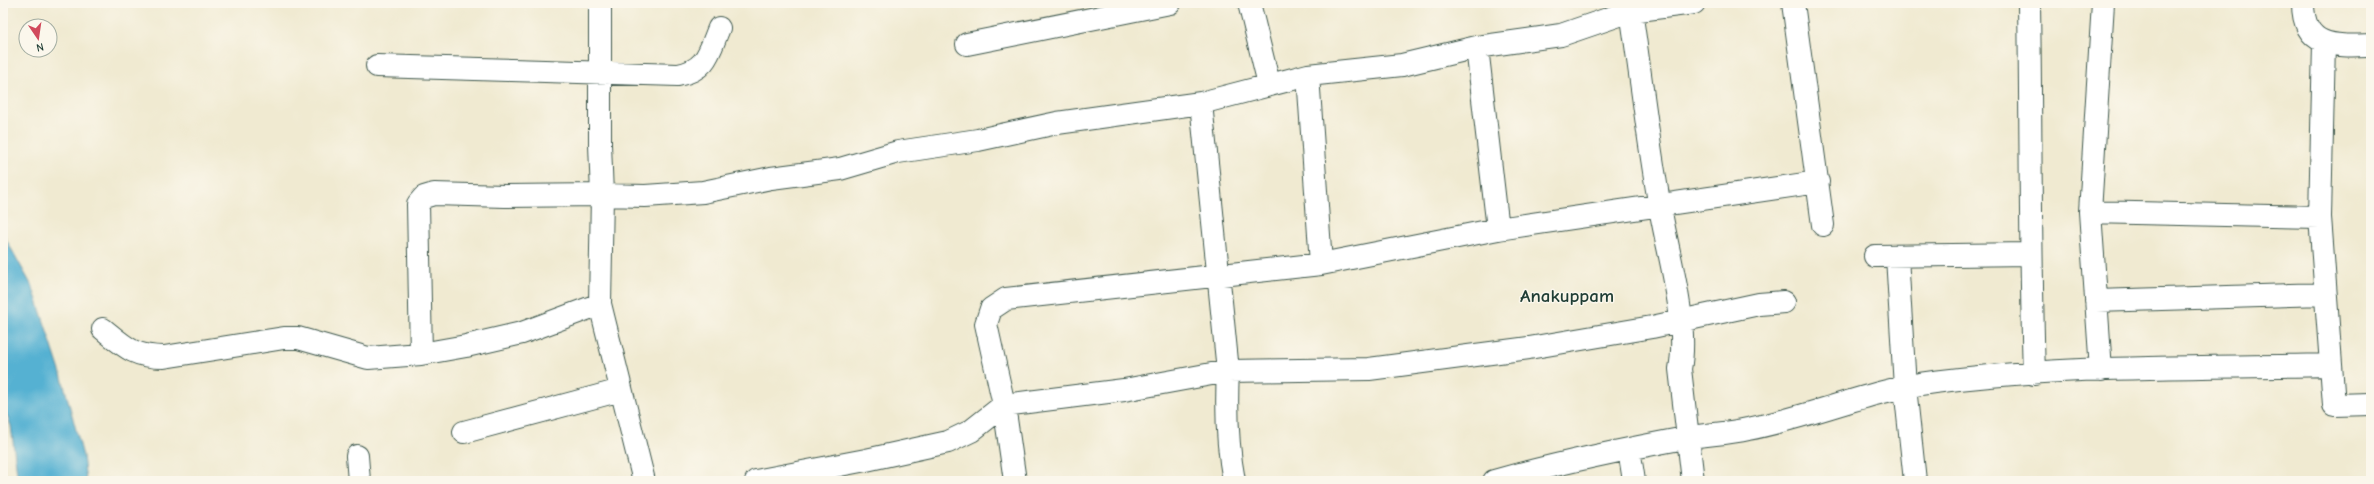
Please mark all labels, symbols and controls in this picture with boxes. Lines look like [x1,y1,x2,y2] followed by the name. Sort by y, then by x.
[18,18,58,58] north arrow
[35,40,45,54] text: N
[1520,285,1614,307] district label: Anakuppam

